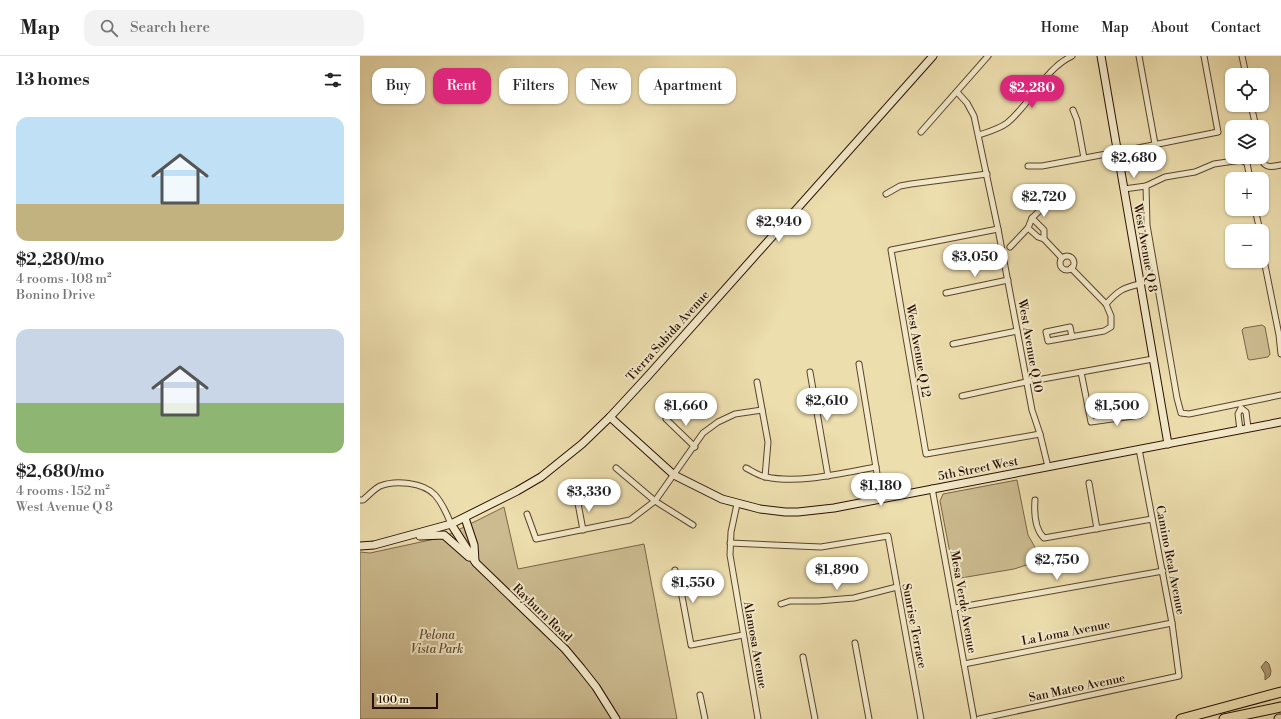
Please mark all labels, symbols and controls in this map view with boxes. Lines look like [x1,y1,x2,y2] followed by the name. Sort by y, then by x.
[84,10,364,46] search box
[20,16,60,40] text: Map
[98,17,120,39] icon: search
[130,18,210,37] text: Search here
[1041,19,1079,37] text: Home
[1101,19,1129,37] text: Map
[1151,19,1189,37] text: About
[1211,19,1261,37] text: Contact
[372,68,425,104] chip: Buy
[433,68,491,104] chip: Rent
[499,68,568,104] chip: Filters
[576,68,631,104] chip: New
[639,68,736,104] chip: Apartment
[1225,68,1269,268] map controls
[1225,68,1269,112] button: locate
[16,69,90,91] text: 13 homes
[322,69,344,91] icon: filters
[999,75,1065,109] pin: $2,280
[1009,80,1055,96] text: $2,280
[1225,120,1269,164] button: layers
[144,143,216,215] icon: home
[1101,145,1167,179] pin: $2,680
[1111,150,1157,166] text: $2,680
[1225,172,1269,216] button: +
[1011,184,1077,218] pin: $2,720
[1022,189,1066,205] text: $2,720
[1130,202,1160,293] street label: West Avenue Q 8
[746,209,812,243] pin: $2,940
[756,214,802,230] text: $2,940
[1225,224,1269,268] button: −
[942,244,1008,278] pin: $3,050
[16,249,105,271] text: $2,280/mo
[952,249,998,265] text: $3,050
[16,271,111,287] text: 4 rooms · 108 m²
[16,287,95,303] text: Bonino Drive
[623,288,713,384] street label: Tierra Subida Avenue
[1014,297,1046,394] street label: West Avenue Q 10
[902,302,934,399] street label: West Avenue Q 12
[144,355,216,427] icon: home
[794,388,860,422] pin: $2,610
[653,393,719,427] pin: $1,660
[806,393,848,409] text: $2,610
[1084,393,1150,427] pin: $1,500
[664,398,708,414] text: $1,660
[1094,398,1140,414] text: $1,500
[937,454,1020,484] street label: 5th Street West
[16,461,105,483] text: $2,680/mo
[848,473,914,507] pin: $1,180
[860,478,902,494] text: $1,180
[556,479,622,513] pin: $3,330
[16,483,110,499] text: 4 rooms · 152 m²
[567,484,611,500] text: $3,330
[16,499,113,515] text: West Avenue Q 8
[1152,504,1188,616] street label: Camino Real Avenue
[1024,547,1090,581] pin: $2,750
[947,549,979,655] street label: Mesa Verde Avenue
[1035,552,1079,568] text: $2,750
[804,557,870,591] pin: $1,890
[815,562,859,578] text: $1,890
[660,570,726,604] pin: $1,550
[671,575,715,591] text: $1,550
[509,581,575,645] street label: Rayburn Road
[898,582,930,670] street label: Sunrise Terrace
[740,599,770,690] street label: Alamosa Avenue
[1020,617,1112,649] street label: La Loma Avenue
[411,628,463,657] park label: Pelona Vista Park
[1027,670,1127,706] street label: San Mateo Avenue
[372,691,438,710] scale bar
[378,693,409,707] text: 100 m

